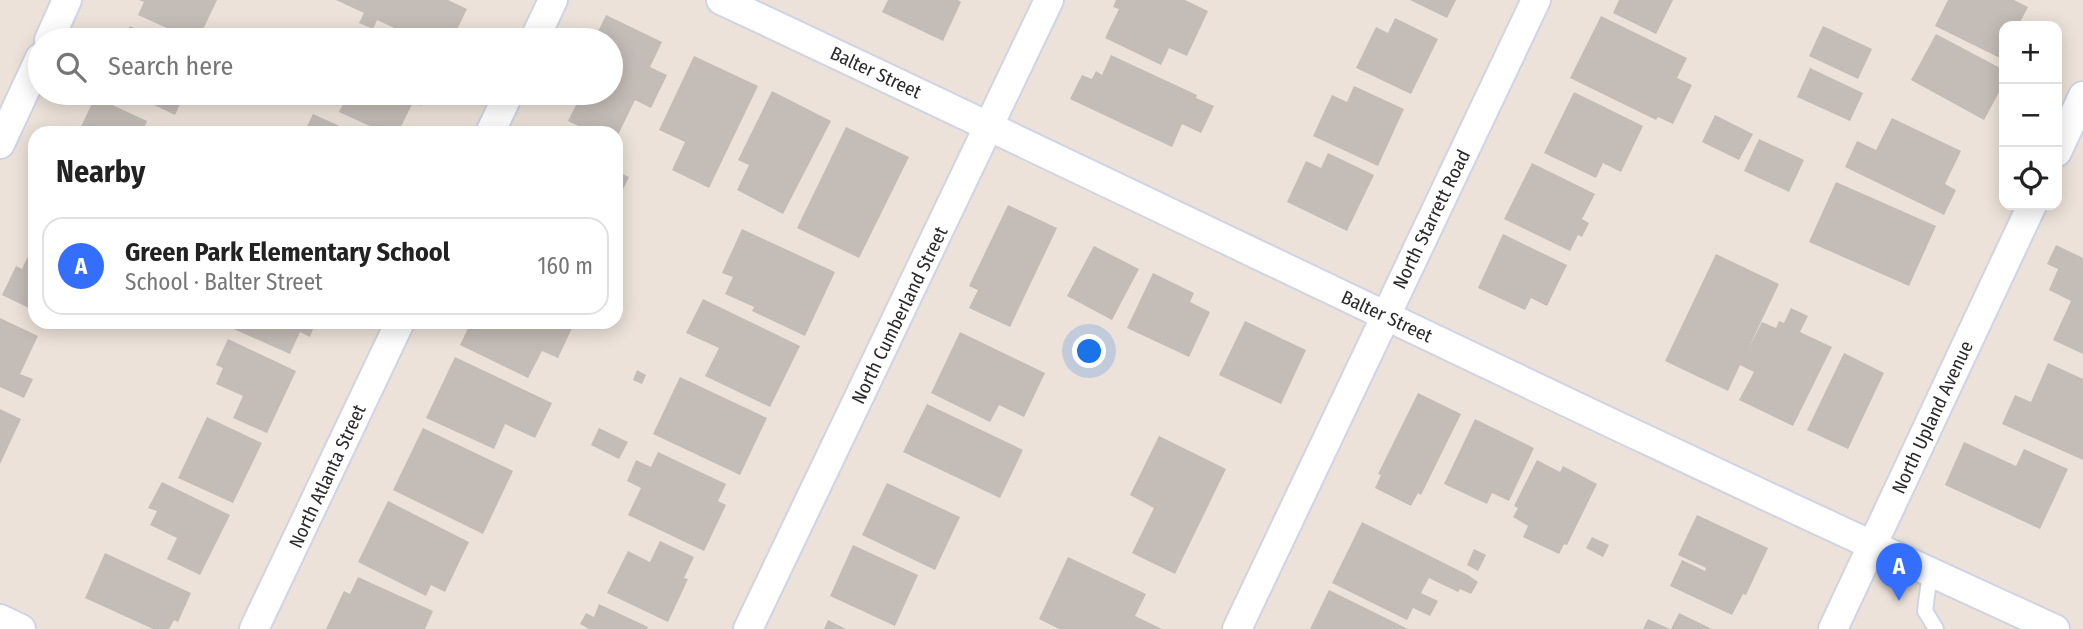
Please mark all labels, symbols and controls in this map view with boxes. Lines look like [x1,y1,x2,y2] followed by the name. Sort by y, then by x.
[1999,21,2062,210] map controls
[1999,21,2062,84] button: +
[28,28,623,105] search box
[827,41,926,104] street label: Balter Street
[52,48,90,86] icon: search
[108,51,233,82] text: Search here
[1999,84,2062,147] button: −
[1388,146,1475,293] street label: North Starrett Road
[1999,147,2062,210] button: locate
[56,154,145,190] text: Nearby
[846,222,953,408] street label: North Cumberland Street
[125,237,450,268] text: Green Park Elementary School
[75,252,87,280] text: A
[538,252,593,280] text: 160 m
[125,268,323,296] text: School · Balter Street
[1338,285,1437,348] street label: Balter Street
[1072,334,1106,368] your location
[1887,337,1978,497] street label: North Upland Avenue
[284,400,371,552] street label: North Atlanta Street
[1876,543,1922,601] pin: A

